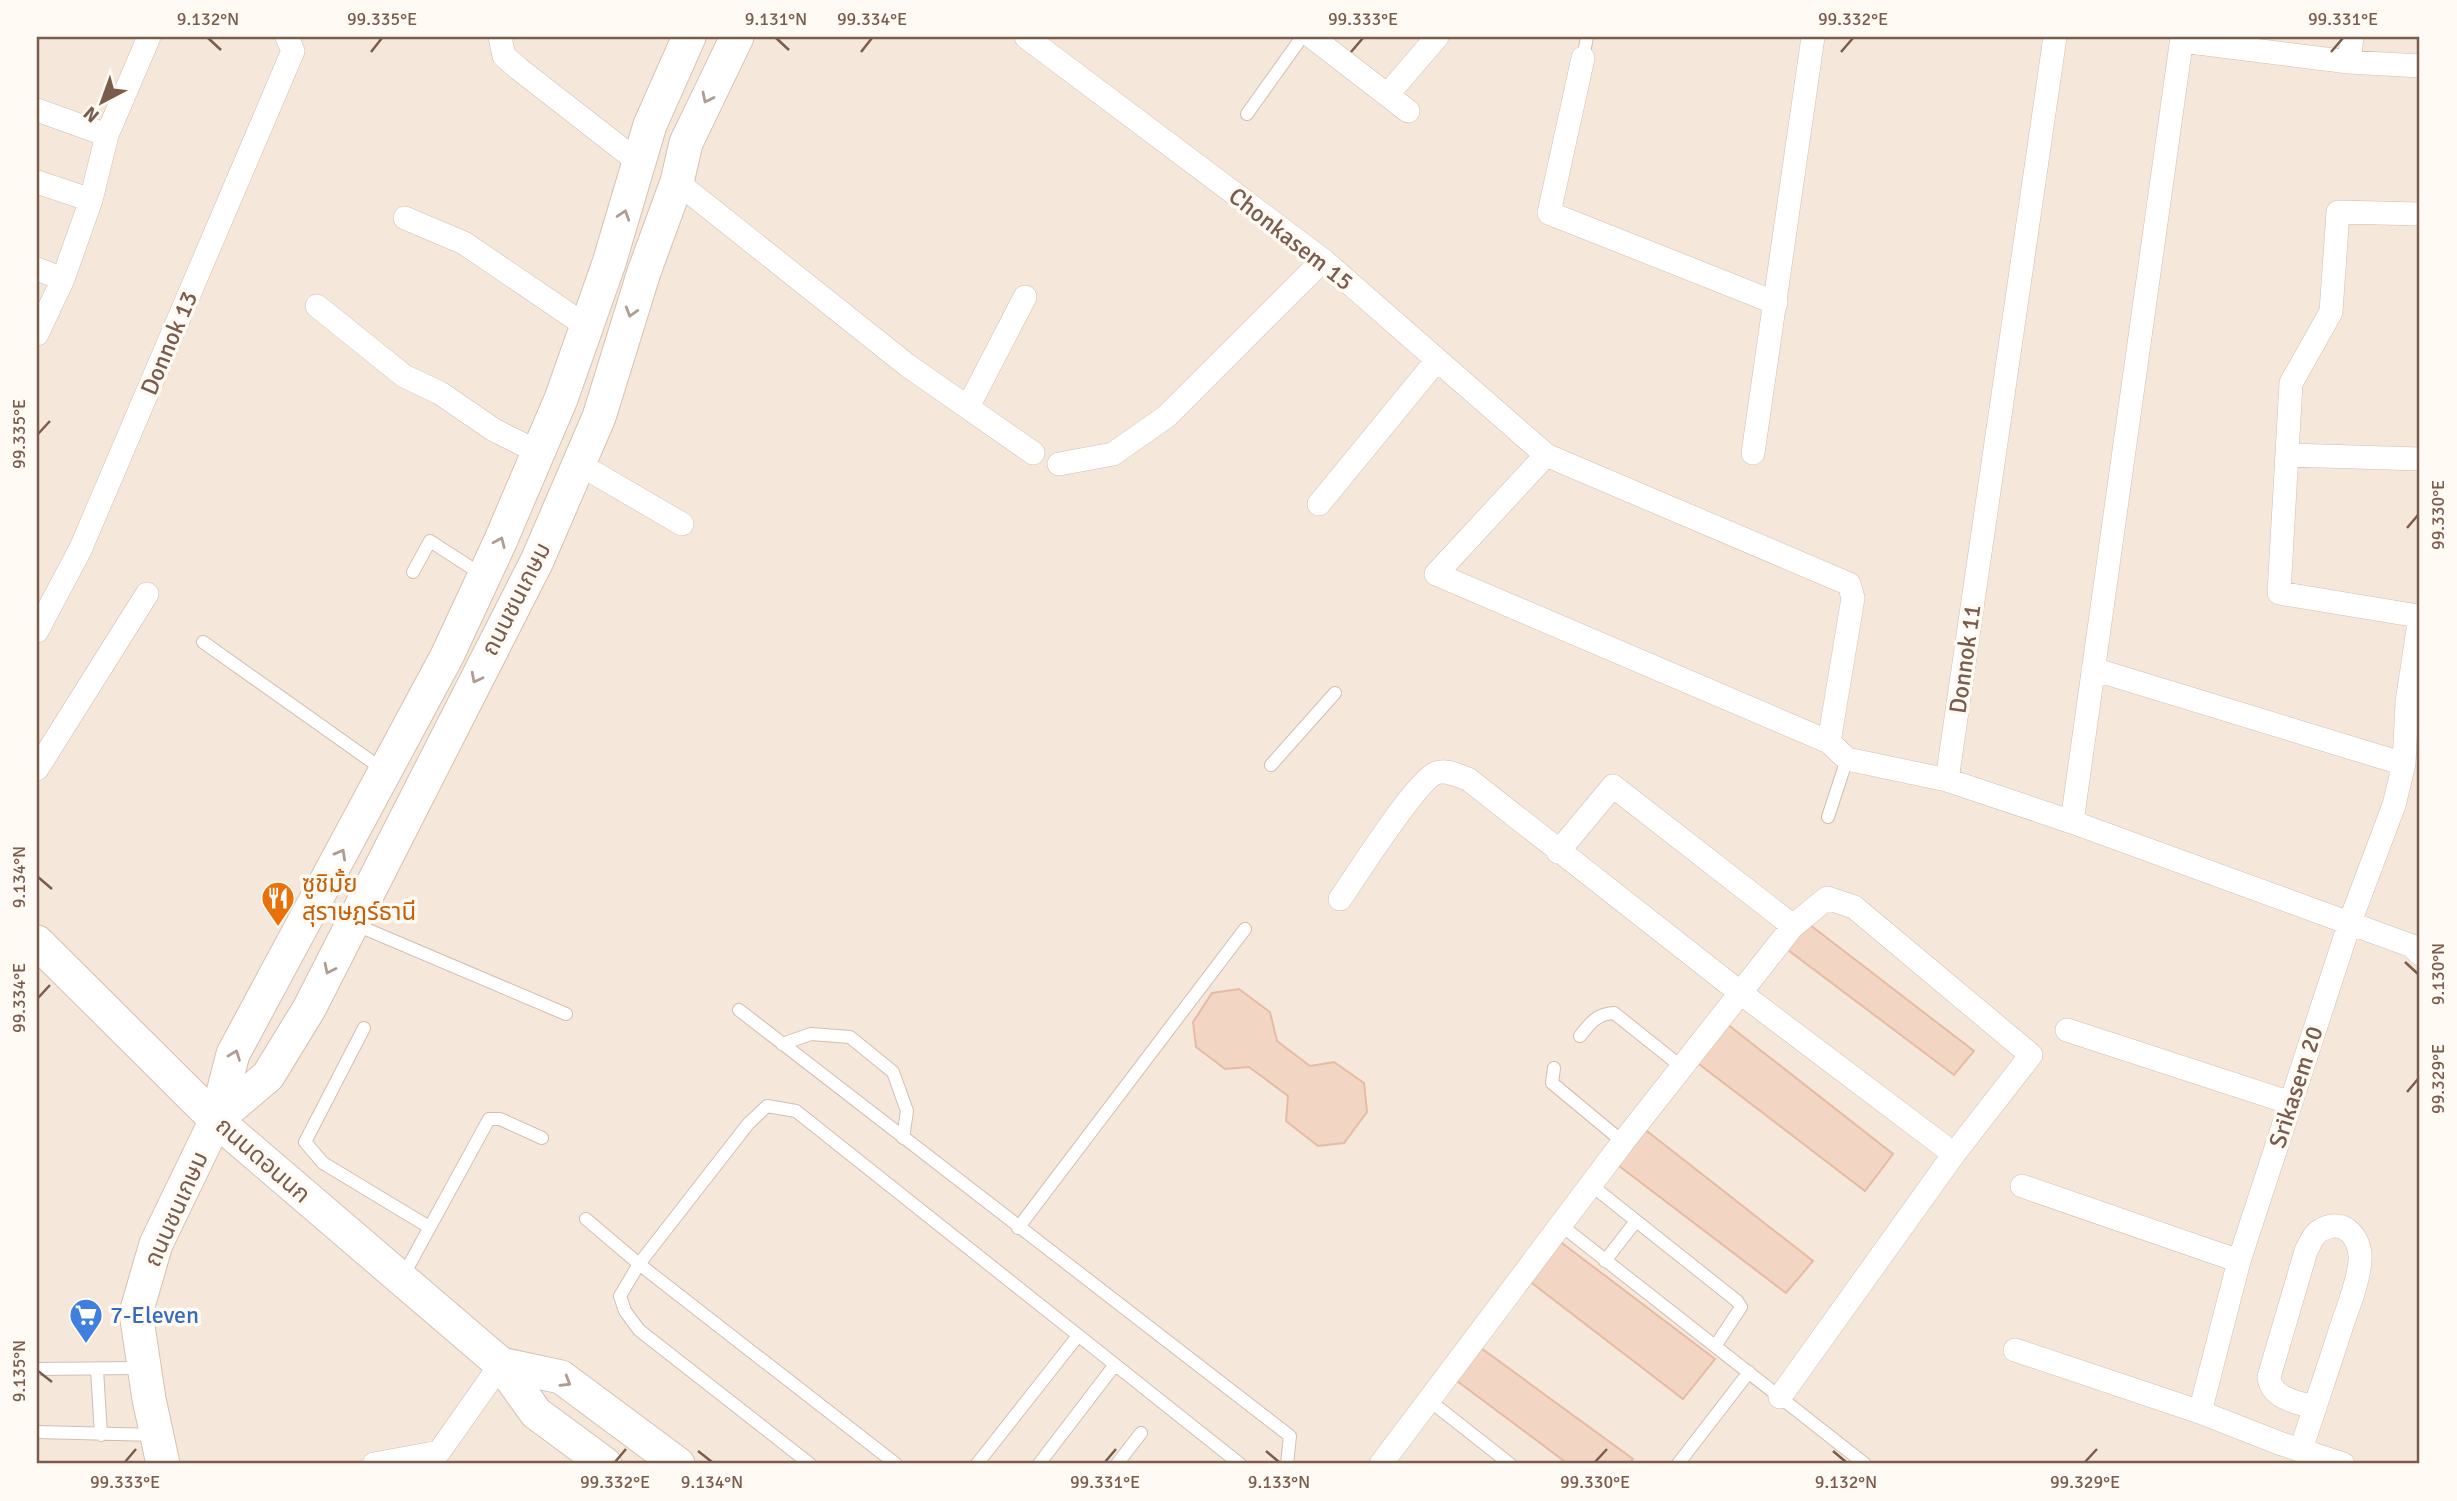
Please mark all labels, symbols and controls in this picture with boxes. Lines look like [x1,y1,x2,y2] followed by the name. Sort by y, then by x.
[177,8,239,30] text: 9.132°N
[347,8,417,30] text: 99.335°E
[745,8,807,30] text: 9.131°N
[837,8,907,30] text: 99.334°E
[1328,8,1398,30] text: 99.333°E
[1818,8,1888,30] text: 99.332°E
[2308,8,2378,30] text: 99.331°E
[66,66,136,136] north arrow
[701,91,715,103] one-way arrow
[79,101,104,127] text: N
[1223,181,1359,297] street label: Chonkasem 15
[616,209,630,222] one-way arrow
[134,287,204,399] street label: Donnok 13
[625,306,640,318] one-way arrow
[8,399,30,469] text: 99.335°E
[2427,480,2449,550] text: 99.330°E
[475,537,557,661] street label: ถนนชนเกษม
[492,537,506,549] one-way arrow
[1942,602,1988,716] street label: Donnok 11
[471,671,484,683] one-way arrow
[8,846,30,908] text: 9.134°N
[333,848,346,861] one-way arrow
[302,868,416,927] place label: ซูชิมั้ย สุราษฎร์ธานี
[259,879,297,928] restaurant icon: ซูชิมั้ย สุราษฎร์ธานี
[2427,943,2449,1005] text: 9.130°N
[323,962,337,974] one-way arrow
[8,963,30,1033] text: 99.334°E
[2262,1022,2330,1152] street label: Srikasem 20
[2427,1044,2449,1114] text: 99.329°E
[226,1049,240,1061] one-way arrow
[209,1111,317,1209] street label: ถนนดอนนก
[137,1147,215,1271] street label: ถนนชนเกษม
[67,1296,105,1345] supermarket icon: 7-Eleven
[110,1300,199,1330] place label: 7-Eleven
[8,1340,30,1402] text: 9.135°N
[558,1374,571,1387] one-way arrow
[90,1471,160,1493] text: 99.333°E
[580,1471,650,1493] text: 99.332°E
[681,1471,743,1493] text: 9.134°N
[1070,1471,1140,1493] text: 99.331°E
[1248,1471,1310,1493] text: 9.133°N
[1560,1471,1630,1493] text: 99.330°E
[1815,1471,1877,1493] text: 9.132°N
[2050,1471,2120,1493] text: 99.329°E

